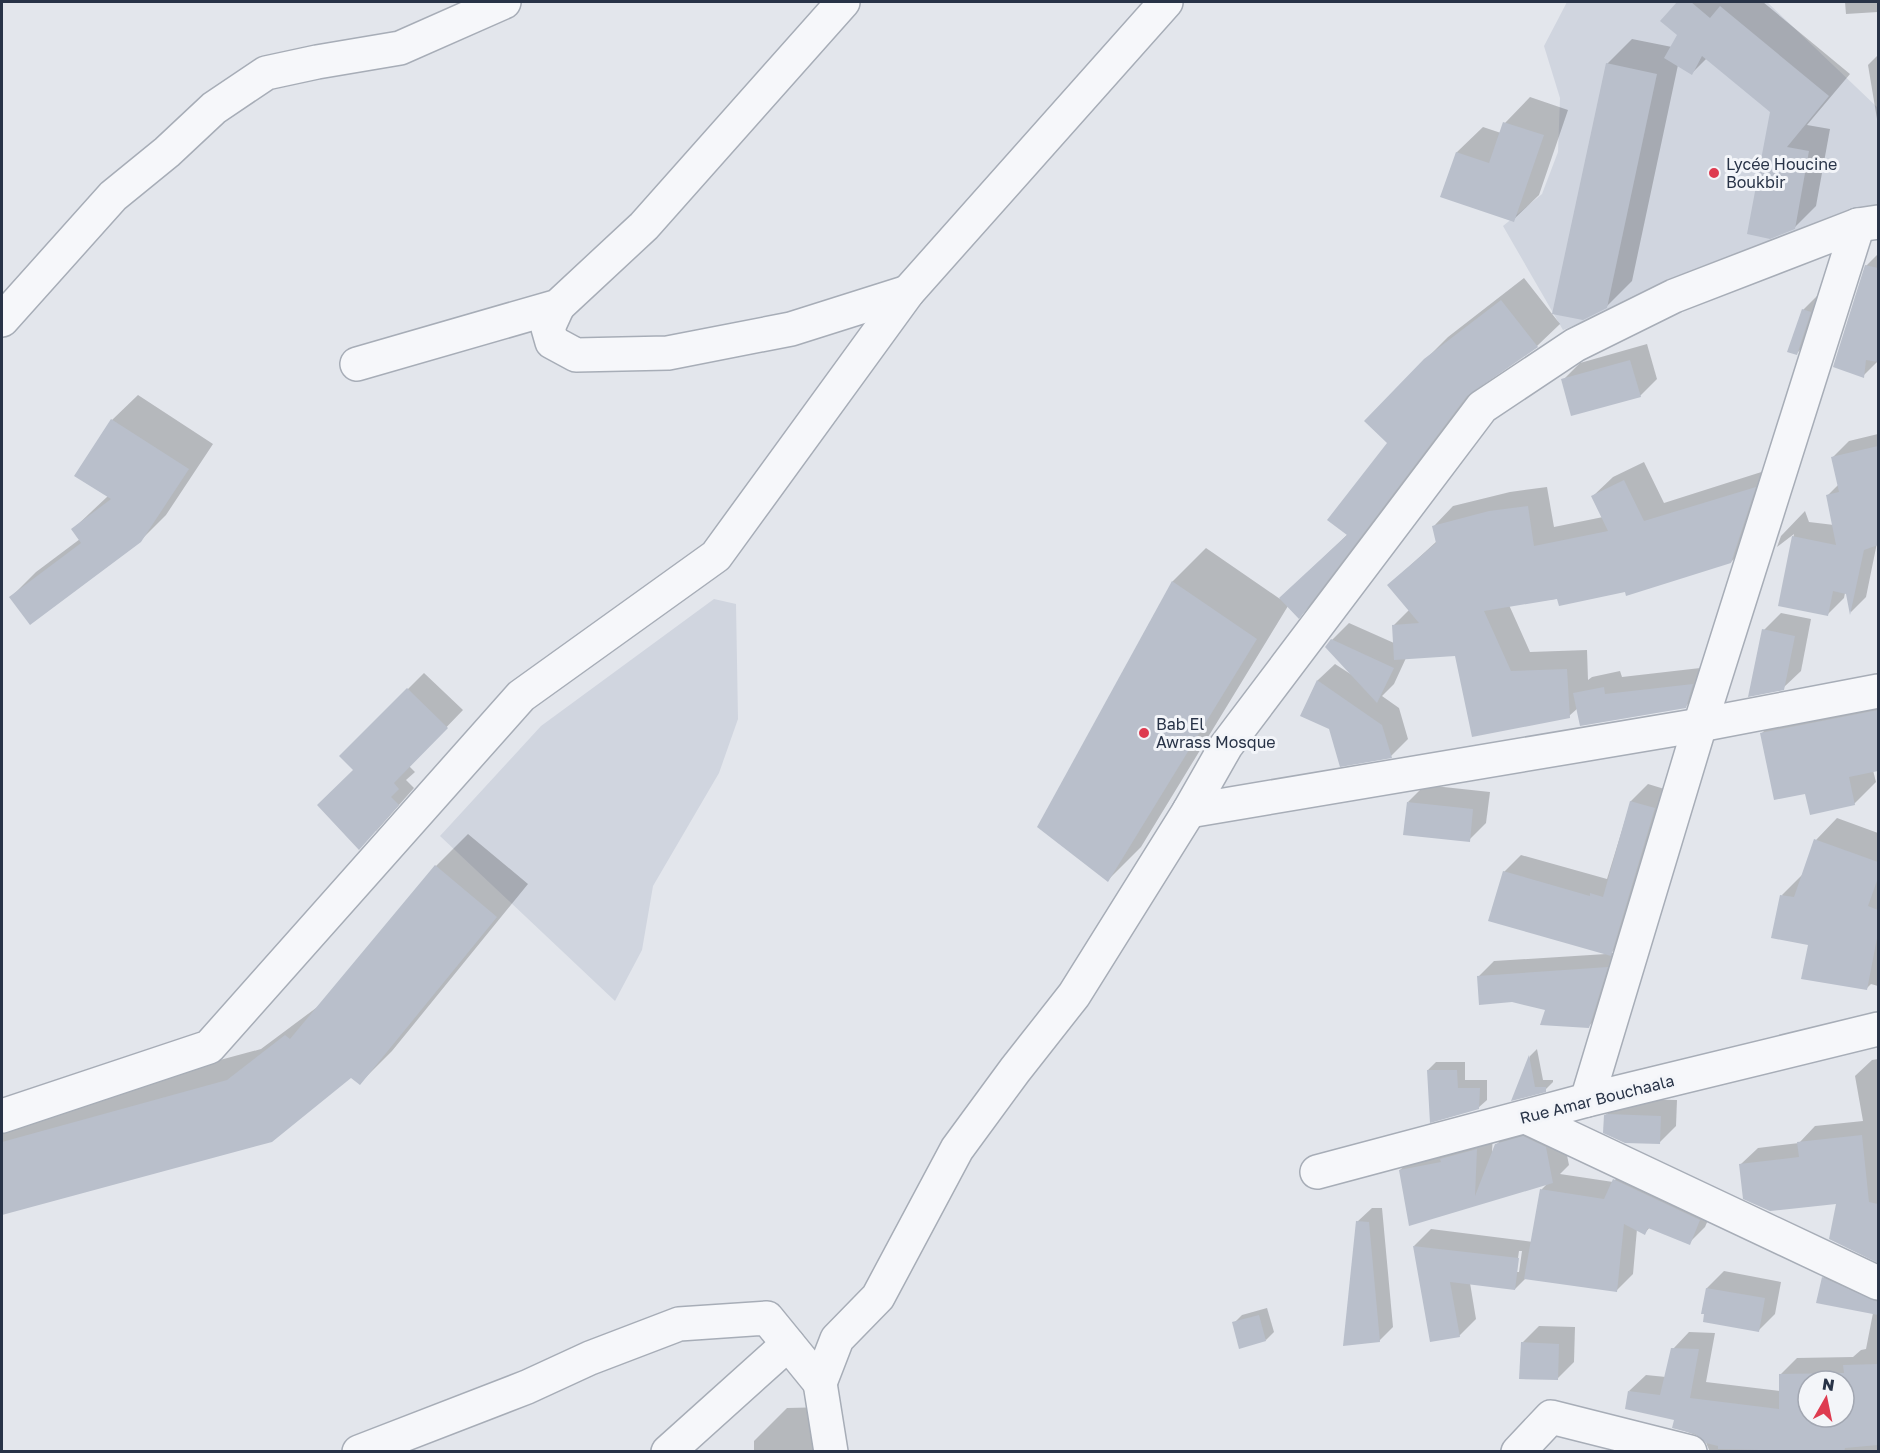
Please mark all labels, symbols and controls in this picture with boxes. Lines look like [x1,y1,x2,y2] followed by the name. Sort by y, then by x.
[1726,154,1837,192] place label: Lycée Houcine Boukbir
[1707,166,1721,180] marker: Lycée Houcine Boukbir
[1156,714,1276,752] place label: Bab El Awrass Mosque
[1137,726,1151,740] marker: Bab El Awrass Mosque
[1518,1070,1676,1128] street label: Rue Amar Bouchaala
[1796,1369,1856,1429] north arrow
[1821,1373,1836,1395] text: N

